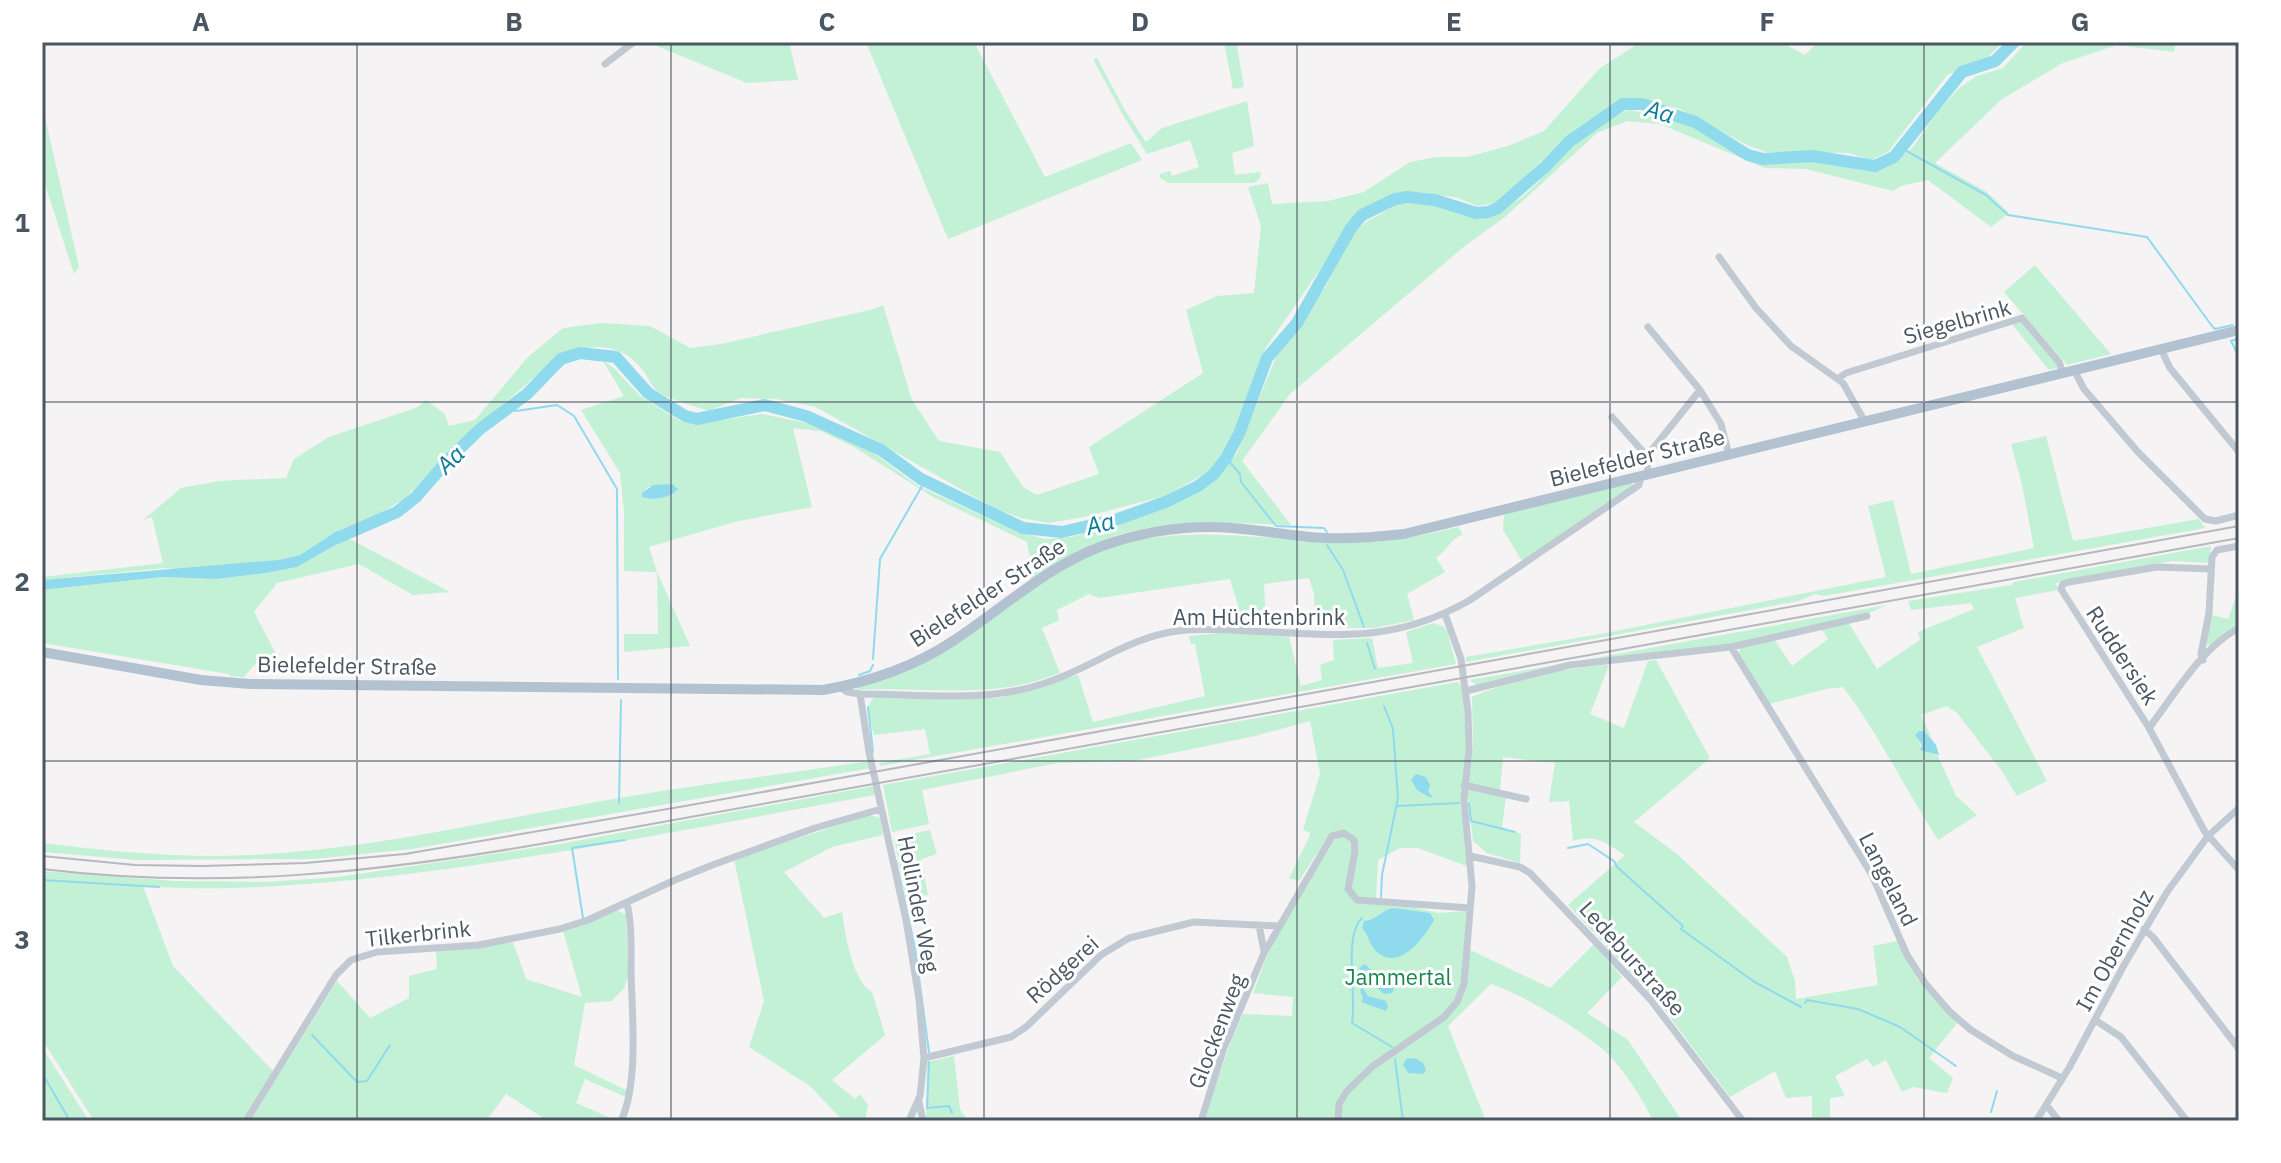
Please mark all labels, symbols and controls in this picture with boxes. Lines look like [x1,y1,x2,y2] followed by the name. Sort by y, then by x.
[192,4,210,38] text: A
[505,4,523,38] text: B
[819,4,836,38] text: C
[1131,4,1149,38] text: D
[1446,4,1462,38] text: E
[1759,4,1775,38] text: F
[2071,4,2089,38] text: G
[1641,91,1678,130] water label: Aa
[14,205,30,239] text: 1
[1900,292,2014,350] street label: Siegelbrink
[1546,421,1728,493] street label: Bielefelder Straße
[428,438,471,481] water label: Aa
[1081,504,1118,542] water label: Aa
[904,531,1070,653] street label: Bielefelder Straße
[14,564,30,598] text: 2
[2080,600,2166,710] street label: Ruddersiek
[1173,602,1346,631] street label: Am Hüchtenbrink
[257,649,437,681] street label: Bielefelder Straße
[1853,827,1925,931] street label: Langeland
[892,833,947,975] street label: Hollinder Weg
[2069,884,2159,1016] street label: Im Obernholz
[1574,894,1692,1022] street label: Ledeburstraße
[364,913,473,953] street label: Tilkerbrink
[14,922,30,956] text: 3
[1020,929,1104,1009] street label: Rödgerei
[1344,962,1452,991] park label: Jammertal
[1181,969,1251,1093] street label: Glockenweg

